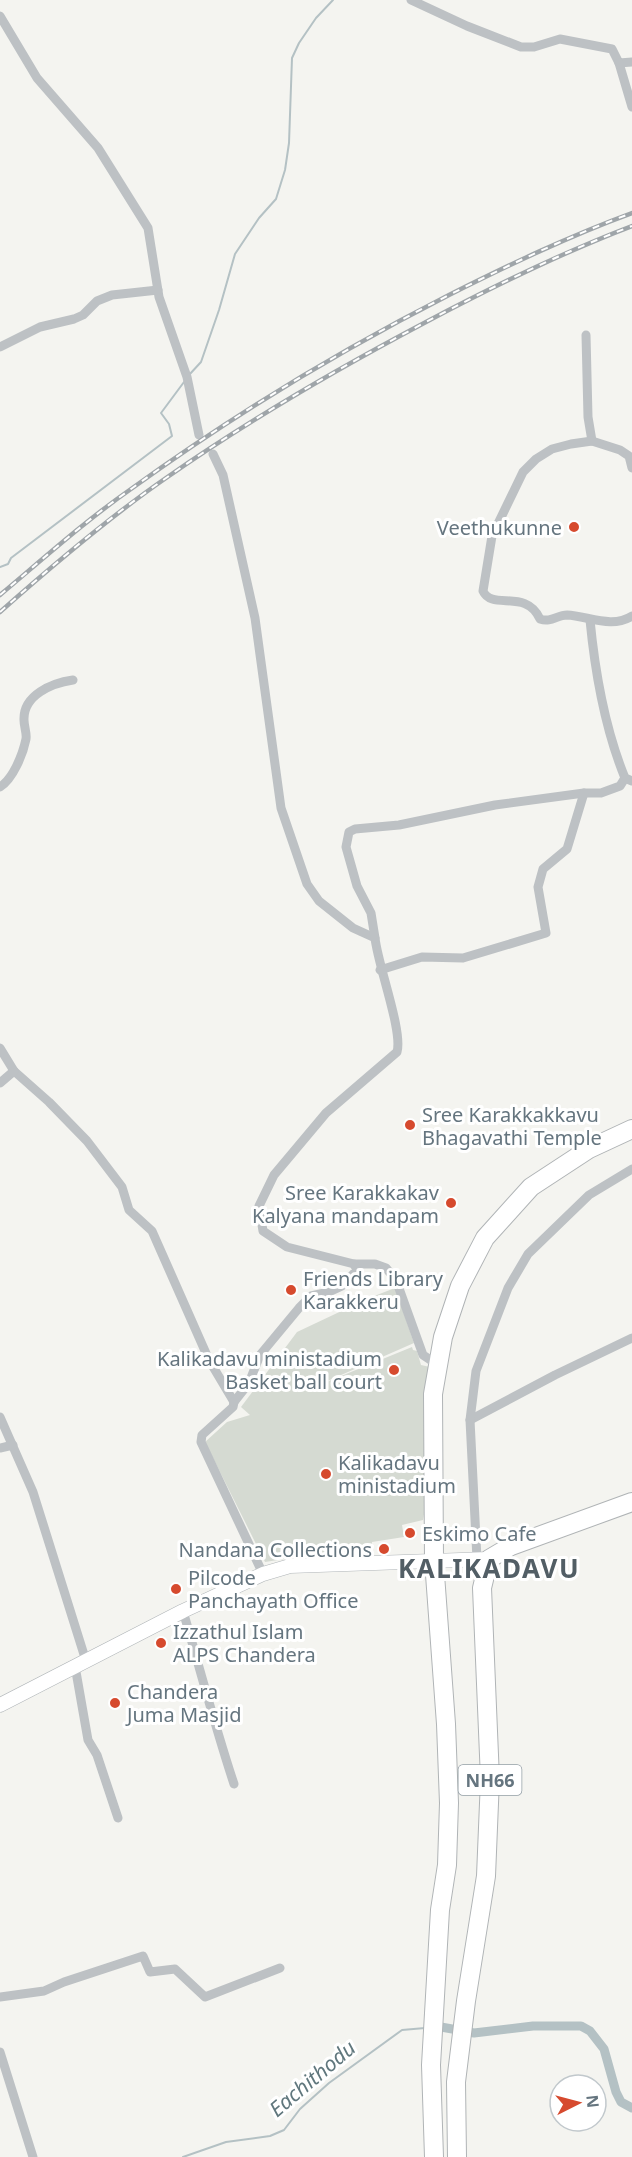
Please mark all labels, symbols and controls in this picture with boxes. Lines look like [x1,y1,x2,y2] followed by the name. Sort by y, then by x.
[437,514,562,541] place label: Veethukunne
[567,520,581,534] marker: Veethukunne
[422,1101,602,1151] place label: Sree Karakkakkavu Bhagavathi Temple
[403,1118,417,1132] marker: Sree Karakkakkavu Bhagavathi Temple
[252,1179,440,1229] place label: Sree Karakkakav Kalyana mandapam
[444,1196,458,1210] marker: Sree Karakkakav Kalyana mandapam
[303,1265,444,1315] place label: Friends Library Karakkeru
[284,1283,298,1297] marker: Friends Library Karakkeru
[157,1345,382,1395] place label: Kalikadavu ministadium Basket ball court
[387,1363,401,1377] marker: Kalikadavu ministadium Basket ball court
[338,1449,456,1499] place label: Kalikadavu ministadium
[319,1467,333,1481] marker: Kalikadavu ministadium
[422,1520,537,1547] place label: Eskimo Cafe
[403,1526,417,1540] marker: Eskimo Cafe
[179,1536,372,1563] place label: Nandana Collections
[377,1542,391,1556] marker: Nandana Collections
[398,1550,580,1586] district label: KALIKADAVU
[188,1564,358,1614] place label: Pilcode Panchayath Office
[169,1582,183,1596] marker: Pilcode Panchayath Office
[173,1618,316,1668] place label: Izzathul Islam ALPS Chandera
[154,1636,168,1650] marker: Izzathul Islam ALPS Chandera
[125,1678,242,1728] place label: Chandera Juma Masjid
[108,1696,122,1710] marker: Chandera Juma Masjid
[458,1765,522,1795] road number: NH66
[263,2033,361,2123] water label: Eachithodu
[548,2073,608,2133] north arrow
[581,2094,605,2109] text: N

